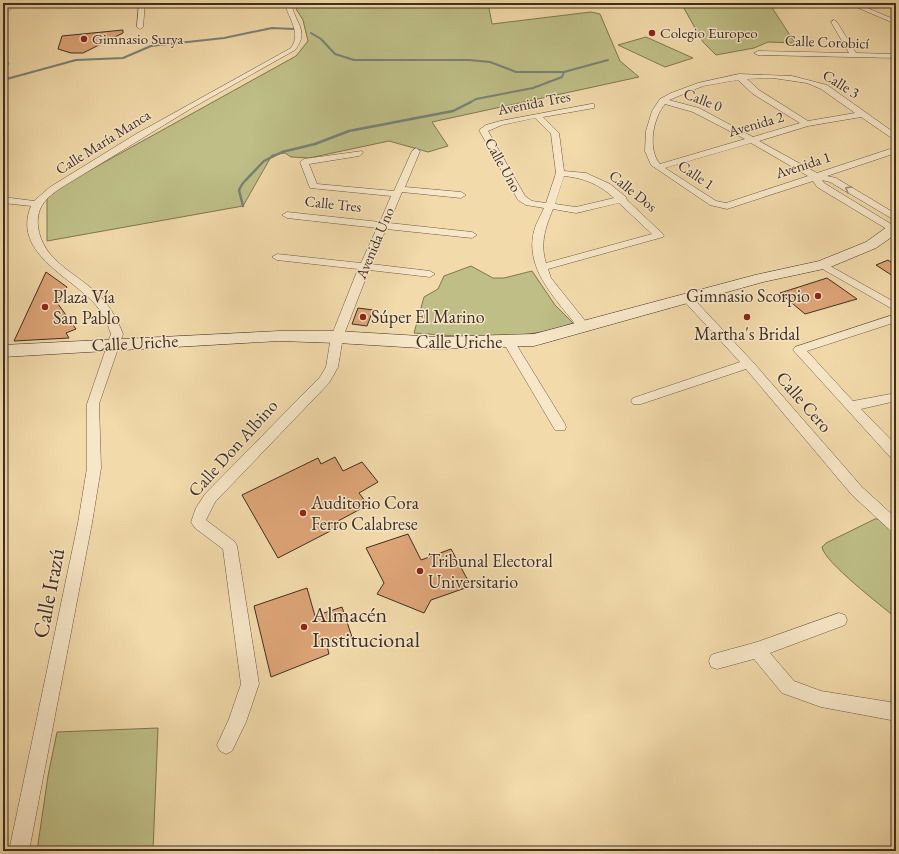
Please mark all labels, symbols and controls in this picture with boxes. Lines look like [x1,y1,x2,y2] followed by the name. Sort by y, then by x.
[660,23,758,42] place label: Colegio Europeo
[647,28,657,38] marker: Colegio Europeo
[92,29,183,48] place label: Gimnasio Surya
[785,31,870,52] street label: Calle Corobicí
[79,34,89,44] marker: Gimnasio Surya
[819,65,863,102] street label: Calle 3
[681,84,725,116] street label: Calle 0
[495,86,572,119] street label: Avenida Tres
[52,105,154,178] street label: Calle María Manca
[725,106,787,141] street label: Avenida 2
[481,134,526,195] street label: Calle Uno
[772,147,833,183] street label: Avenida 1
[674,156,718,194] street label: Calle 1
[605,166,661,216] street label: Calle Dos
[845,186,852,193] one-way arrow
[304,191,363,216] street label: Calle Tres
[351,204,398,282] street label: Avenida Uno
[686,284,810,307] place label: Gimnasio Scorpio
[53,285,120,329] place label: Plaza Vía San Pablo
[813,291,823,301] marker: Gimnasio Scorpio
[40,302,50,312] marker: Plaza Vía San Pablo
[371,305,485,328] place label: Súper El Marino
[358,312,368,322] marker: Súper El Marino
[742,312,752,322] marker: Martha's Bridal
[694,322,800,345] place label: Martha's Bridal
[91,329,179,356] street label: Calle Uriche
[416,330,502,353] street label: Calle Uriche
[771,366,837,437] street label: Calle Cero
[183,394,283,501] street label: Calle Don Albino
[310,491,420,535] place label: Auditorio Cora Ferro Calabrese
[298,508,308,518] marker: Auditorio Cora Ferro Calabrese
[26,545,71,641] street label: Calle Irazú
[428,549,553,593] place label: Tribunal Electoral Universitario
[415,566,425,576] marker: Tribunal Electoral Universitario
[311,600,420,654] place label: Almacén Institucional
[299,622,309,632] marker: Almacén Institucional

